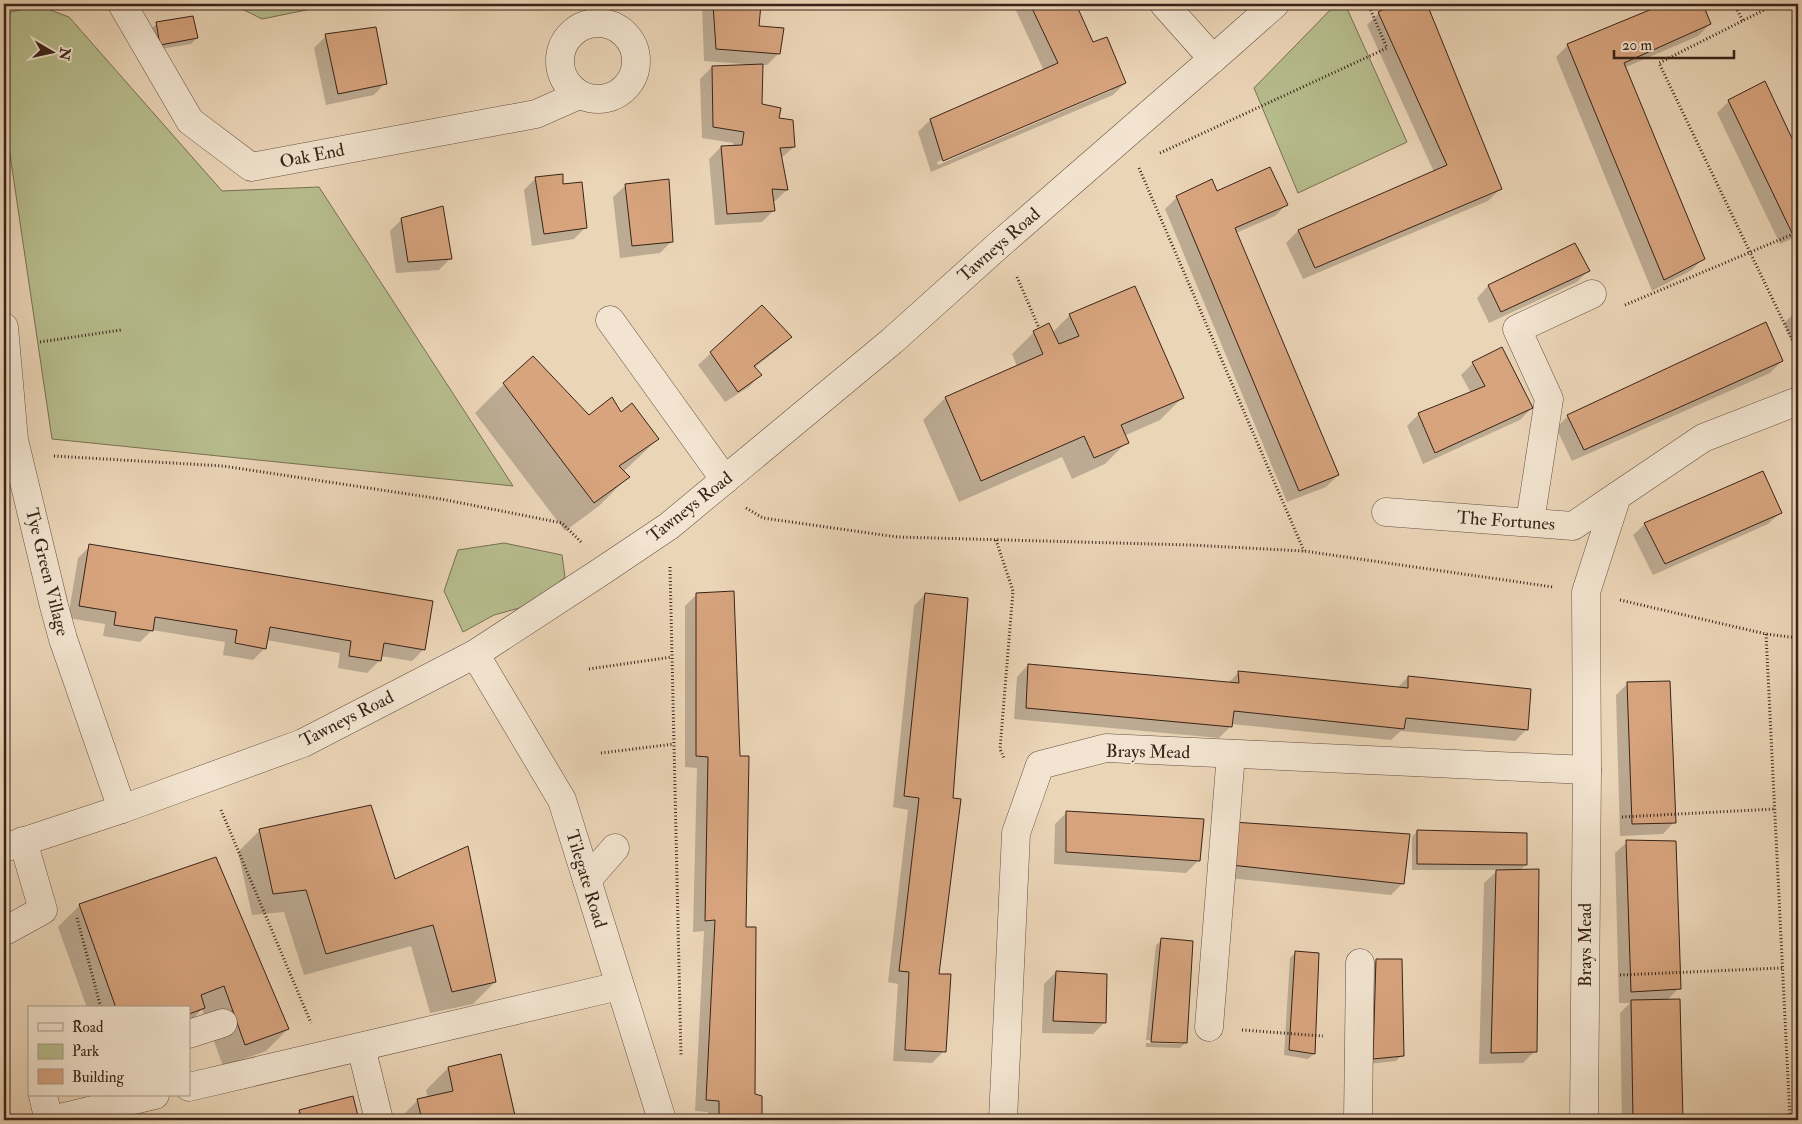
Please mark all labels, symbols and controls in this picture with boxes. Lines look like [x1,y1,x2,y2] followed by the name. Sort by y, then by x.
[28,28,78,78] north arrow
[1614,28,1734,60] scale bar
[1622,36,1652,55] text: 20 m
[55,45,74,62] text: N
[278,138,346,174] street label: Oak End
[953,203,1045,287] street label: Tawneys Road
[643,466,737,547] street label: Tawneys Road
[20,506,74,639] street label: Tye Green Village
[1456,506,1556,536] street label: The Fortunes
[296,686,398,752] street label: Tawneys Road
[1106,740,1191,764] street label: Brays Mead
[560,827,612,931] street label: Tilegate Road
[1574,903,1597,987] street label: Brays Mead
[28,1006,190,1096] legend
[72,1018,104,1037] text: Road
[72,1042,99,1061] text: Park
[72,1068,124,1087] text: Building

